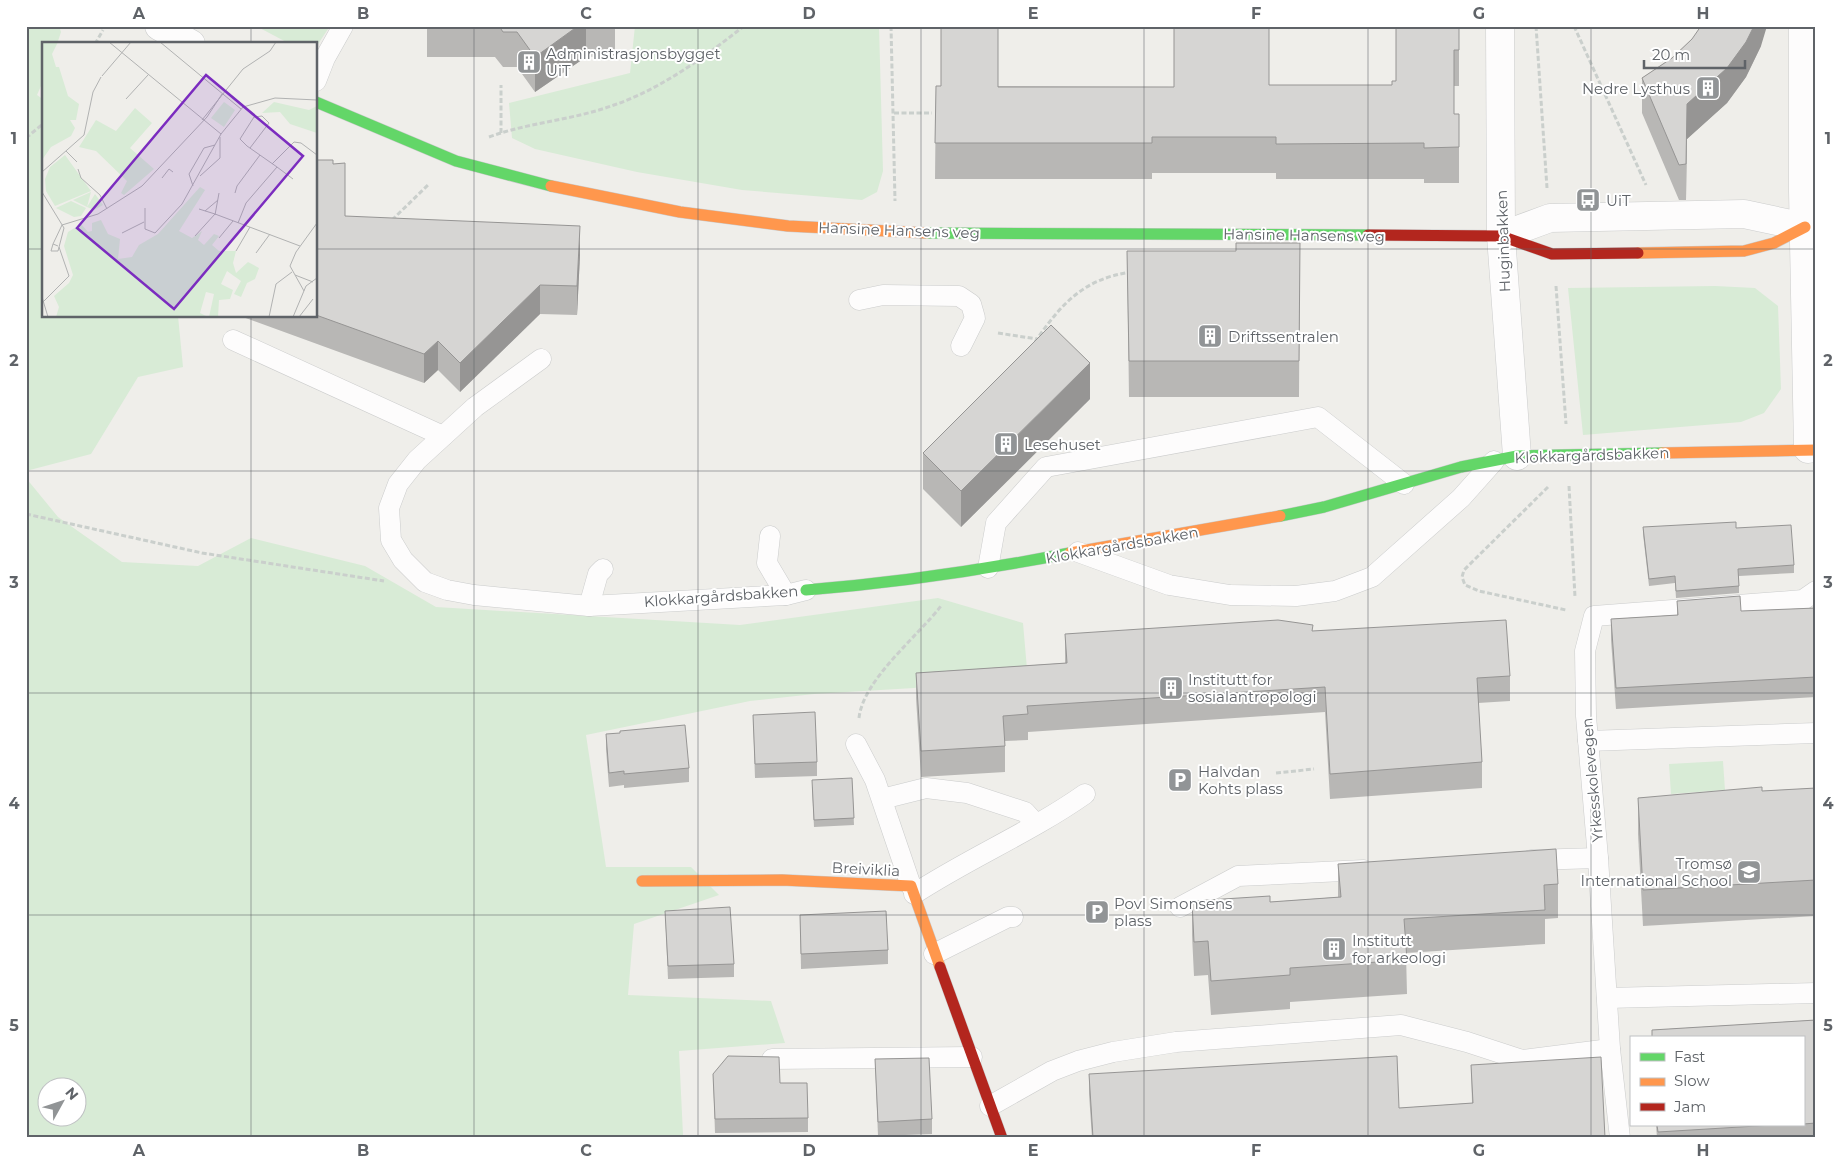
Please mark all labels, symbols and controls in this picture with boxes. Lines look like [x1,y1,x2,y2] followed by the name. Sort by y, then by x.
[132,4,146,23] text: A
[357,4,369,23] text: B
[580,4,592,23] text: C
[802,4,816,23] text: D
[1028,4,1038,23] text: E
[1251,4,1261,23] text: F
[1473,4,1485,23] text: G
[1697,4,1709,23] text: H
[1644,38,1746,70] scale bar
[42,42,318,318] inset map
[546,44,721,80] place label: Administrasjonsbygget UiT
[1652,45,1690,64] text: 20 m
[516,49,542,75] building icon: Administrasjonsbygget UiT
[1695,75,1721,101] building icon: Nedre Lysthus
[1582,79,1690,98] place label: Nedre Lysthus
[11,129,17,148] text: 1
[1825,129,1831,148] text: 1
[1575,187,1601,213] bus stop icon: UiT
[1492,189,1514,293] street label: Huginbakken
[1606,191,1631,210] place label: UiT
[818,218,980,242] street label: Hansine Hansens veg
[1223,224,1385,246] street label: Hansine Hansens veg
[1197,323,1223,349] building icon: Driftssentralen
[1228,327,1339,346] place label: Driftssentralen
[9,351,19,370] text: 2
[1823,351,1833,370] text: 2
[993,431,1019,457] building icon: Lesehuset
[1024,435,1101,454] place label: Lesehuset
[1514,443,1670,467] street label: Klokkargårdsbakken
[1044,522,1200,568] street label: Klokkargårdsbakken
[8,573,19,592] text: 3
[1822,573,1833,592] text: 3
[643,581,799,611] street label: Klokkargårdsbakken
[1188,670,1317,706] place label: Institutt for sosialantropologi
[1158,675,1184,701] building icon: Institutt for sosialantropologi
[1577,717,1607,843] street label: Yrkesskolevegen
[1198,762,1283,798] place label: Halvdan Kohts plass
[1167,767,1193,793] parking icon: Halvdan Kohts plass
[8,794,20,813] text: 4
[1822,794,1834,813] text: 4
[1581,854,1732,890] place label: Tromsø International School
[831,858,901,880] street label: Breiviklia
[1736,859,1762,885] school or university icon: Tromsø International School
[1114,894,1232,930] place label: Povl Simonsens plass
[1084,899,1110,925] parking icon: Povl Simonsens plass
[1352,931,1446,967] place label: Institutt for arkeologi
[1321,936,1347,962] building icon: Institutt for arkeologi
[9,1016,19,1035] text: 5
[1823,1016,1833,1035] text: 5
[1630,1036,1804,1126] legend
[1674,1047,1705,1066] text: Fast
[1674,1071,1710,1090] text: Slow
[38,1076,88,1126] north arrow
[61,1084,82,1104] text: N
[1673,1097,1706,1116] text: Jam
[132,1141,146,1160] text: A
[357,1141,369,1160] text: B
[580,1141,592,1160] text: C
[802,1141,816,1160] text: D
[1028,1141,1038,1160] text: E
[1251,1141,1261,1160] text: F
[1473,1141,1485,1160] text: G
[1697,1141,1709,1160] text: H

